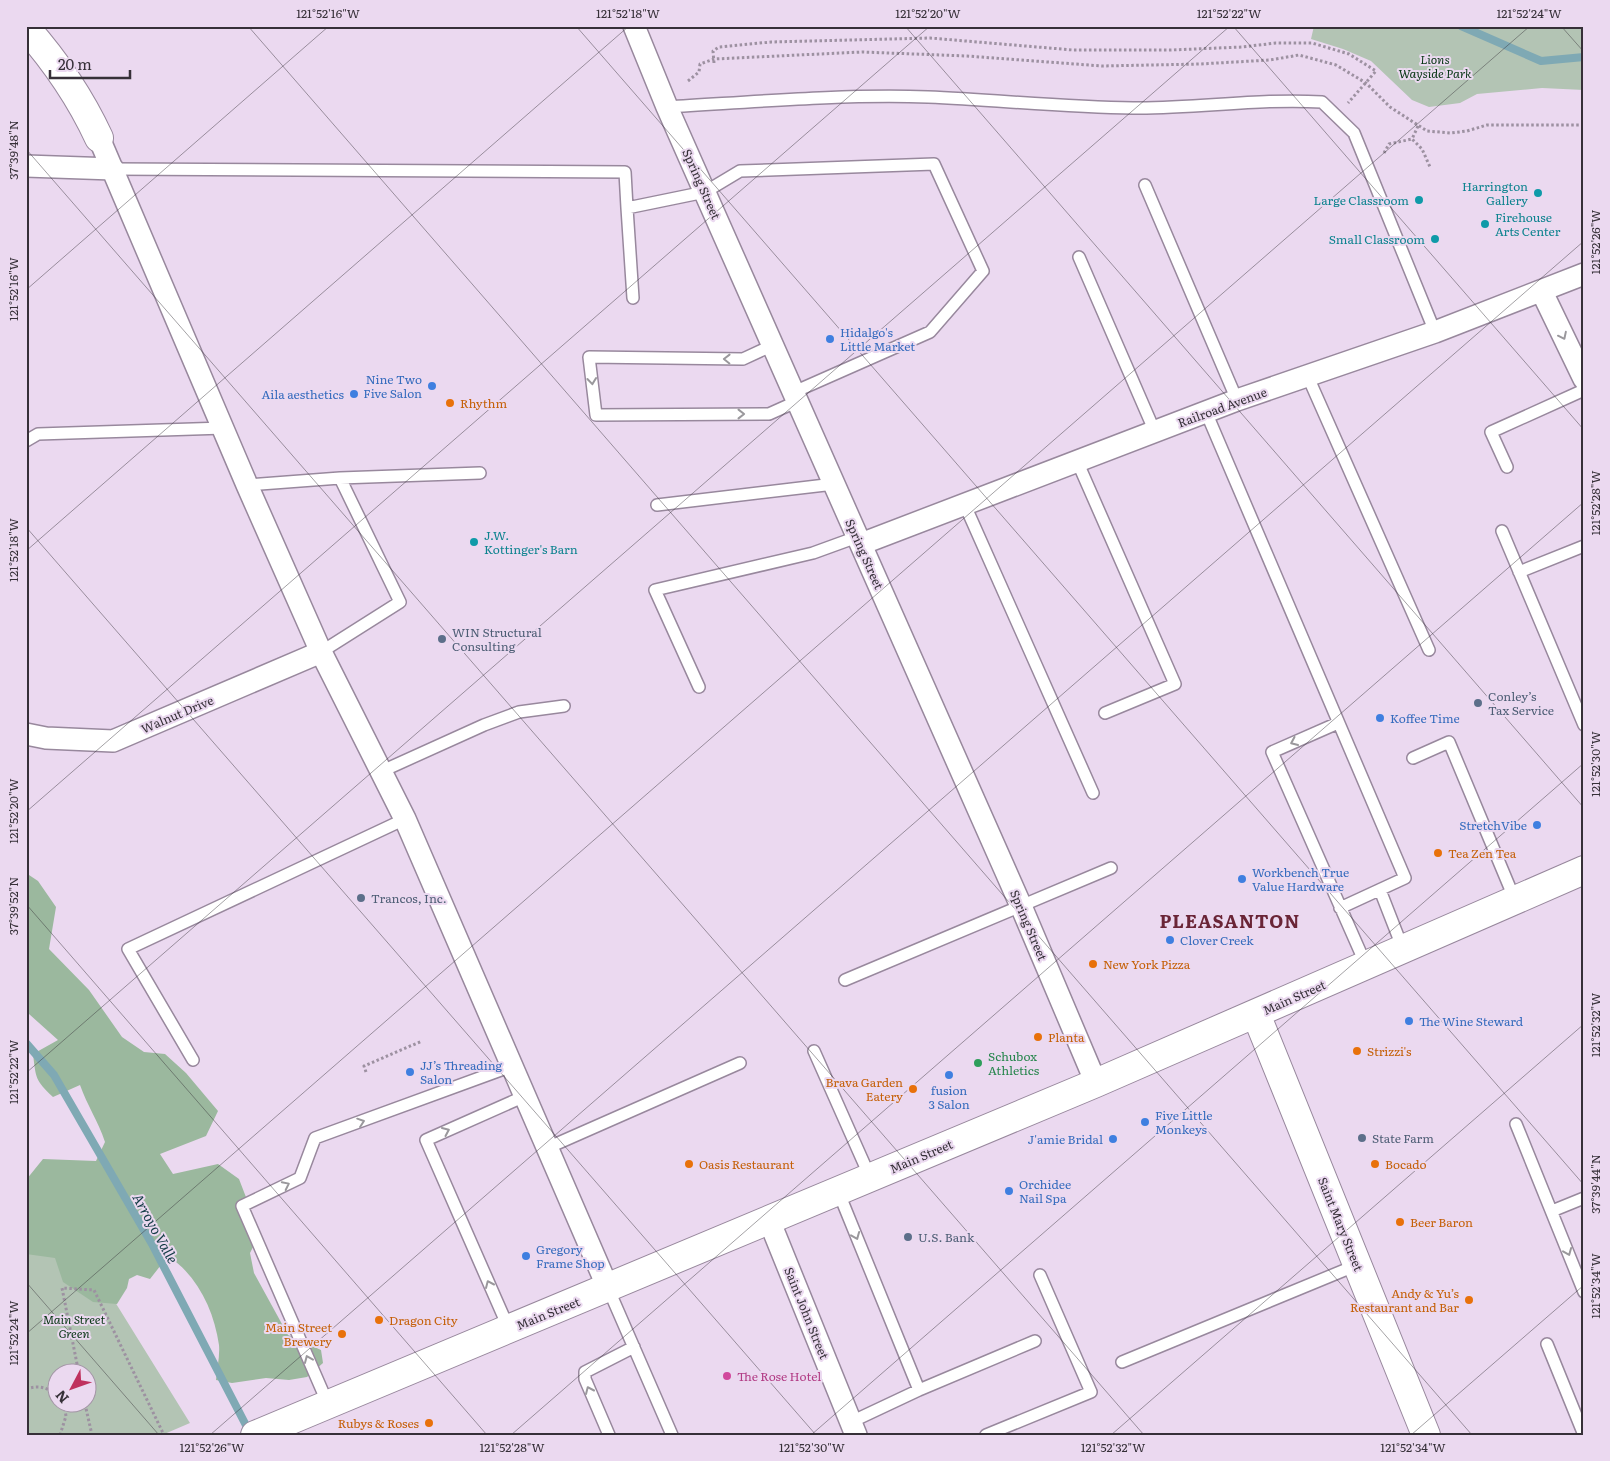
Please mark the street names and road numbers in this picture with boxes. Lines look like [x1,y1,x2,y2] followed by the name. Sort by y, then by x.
[678,146,726,222] street label: Spring Street
[1175,382,1269,432] street label: Railroad Avenue
[841,516,889,592] street label: Spring Street
[138,691,216,737] street label: Walnut Drive
[1006,887,1052,963] street label: Spring Street
[1260,975,1328,1019] street label: Main Street
[887,1135,955,1177] street label: Main Street
[1314,1174,1368,1274] street label: Saint Mary Street
[780,1264,834,1362] street label: Saint John Street
[514,1292,583,1334] street label: Main Street

